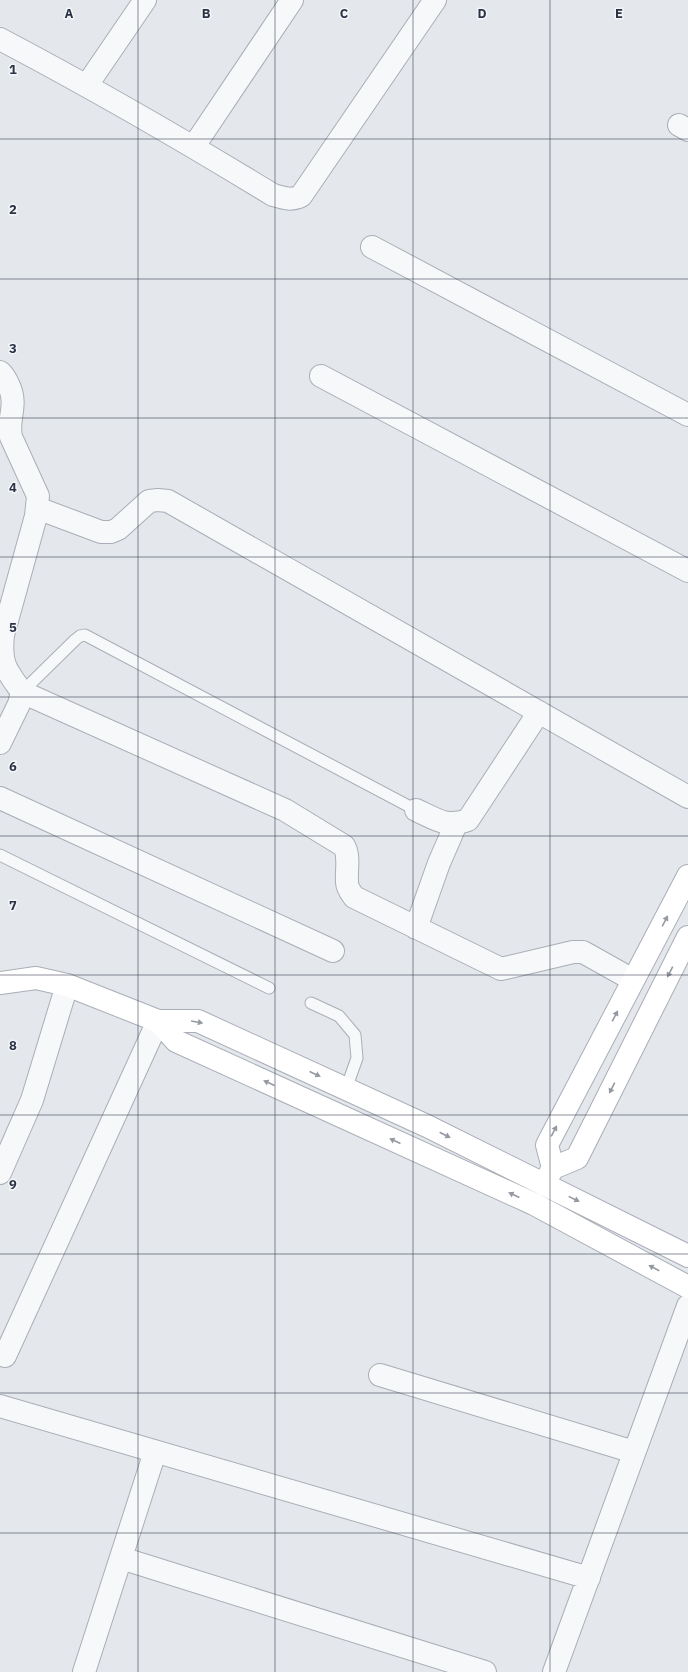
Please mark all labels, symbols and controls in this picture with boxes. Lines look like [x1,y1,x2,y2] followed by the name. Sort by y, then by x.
[65,5,74,22] text: A
[202,5,211,22] text: B
[340,5,349,22] text: C
[477,5,487,22] text: D
[615,5,623,22] text: E
[9,61,17,78] text: 1
[9,201,17,218] text: 2
[9,340,17,357] text: 3
[9,479,17,496] text: 4
[9,619,17,636] text: 5
[9,758,17,775] text: 6
[9,897,17,914] text: 7
[661,915,668,927] one-way arrow
[667,966,673,978] one-way arrow
[611,1010,618,1022] one-way arrow
[190,1019,203,1025] one-way arrow
[9,1037,17,1054] text: 8
[309,1071,321,1077] one-way arrow
[263,1080,275,1086] one-way arrow
[609,1082,615,1094] one-way arrow
[551,1125,557,1137] one-way arrow
[440,1132,451,1138] one-way arrow
[390,1138,401,1144] one-way arrow
[9,1176,17,1193] text: 9
[508,1192,519,1198] one-way arrow
[568,1196,580,1202] one-way arrow
[648,1265,659,1272] one-way arrow

